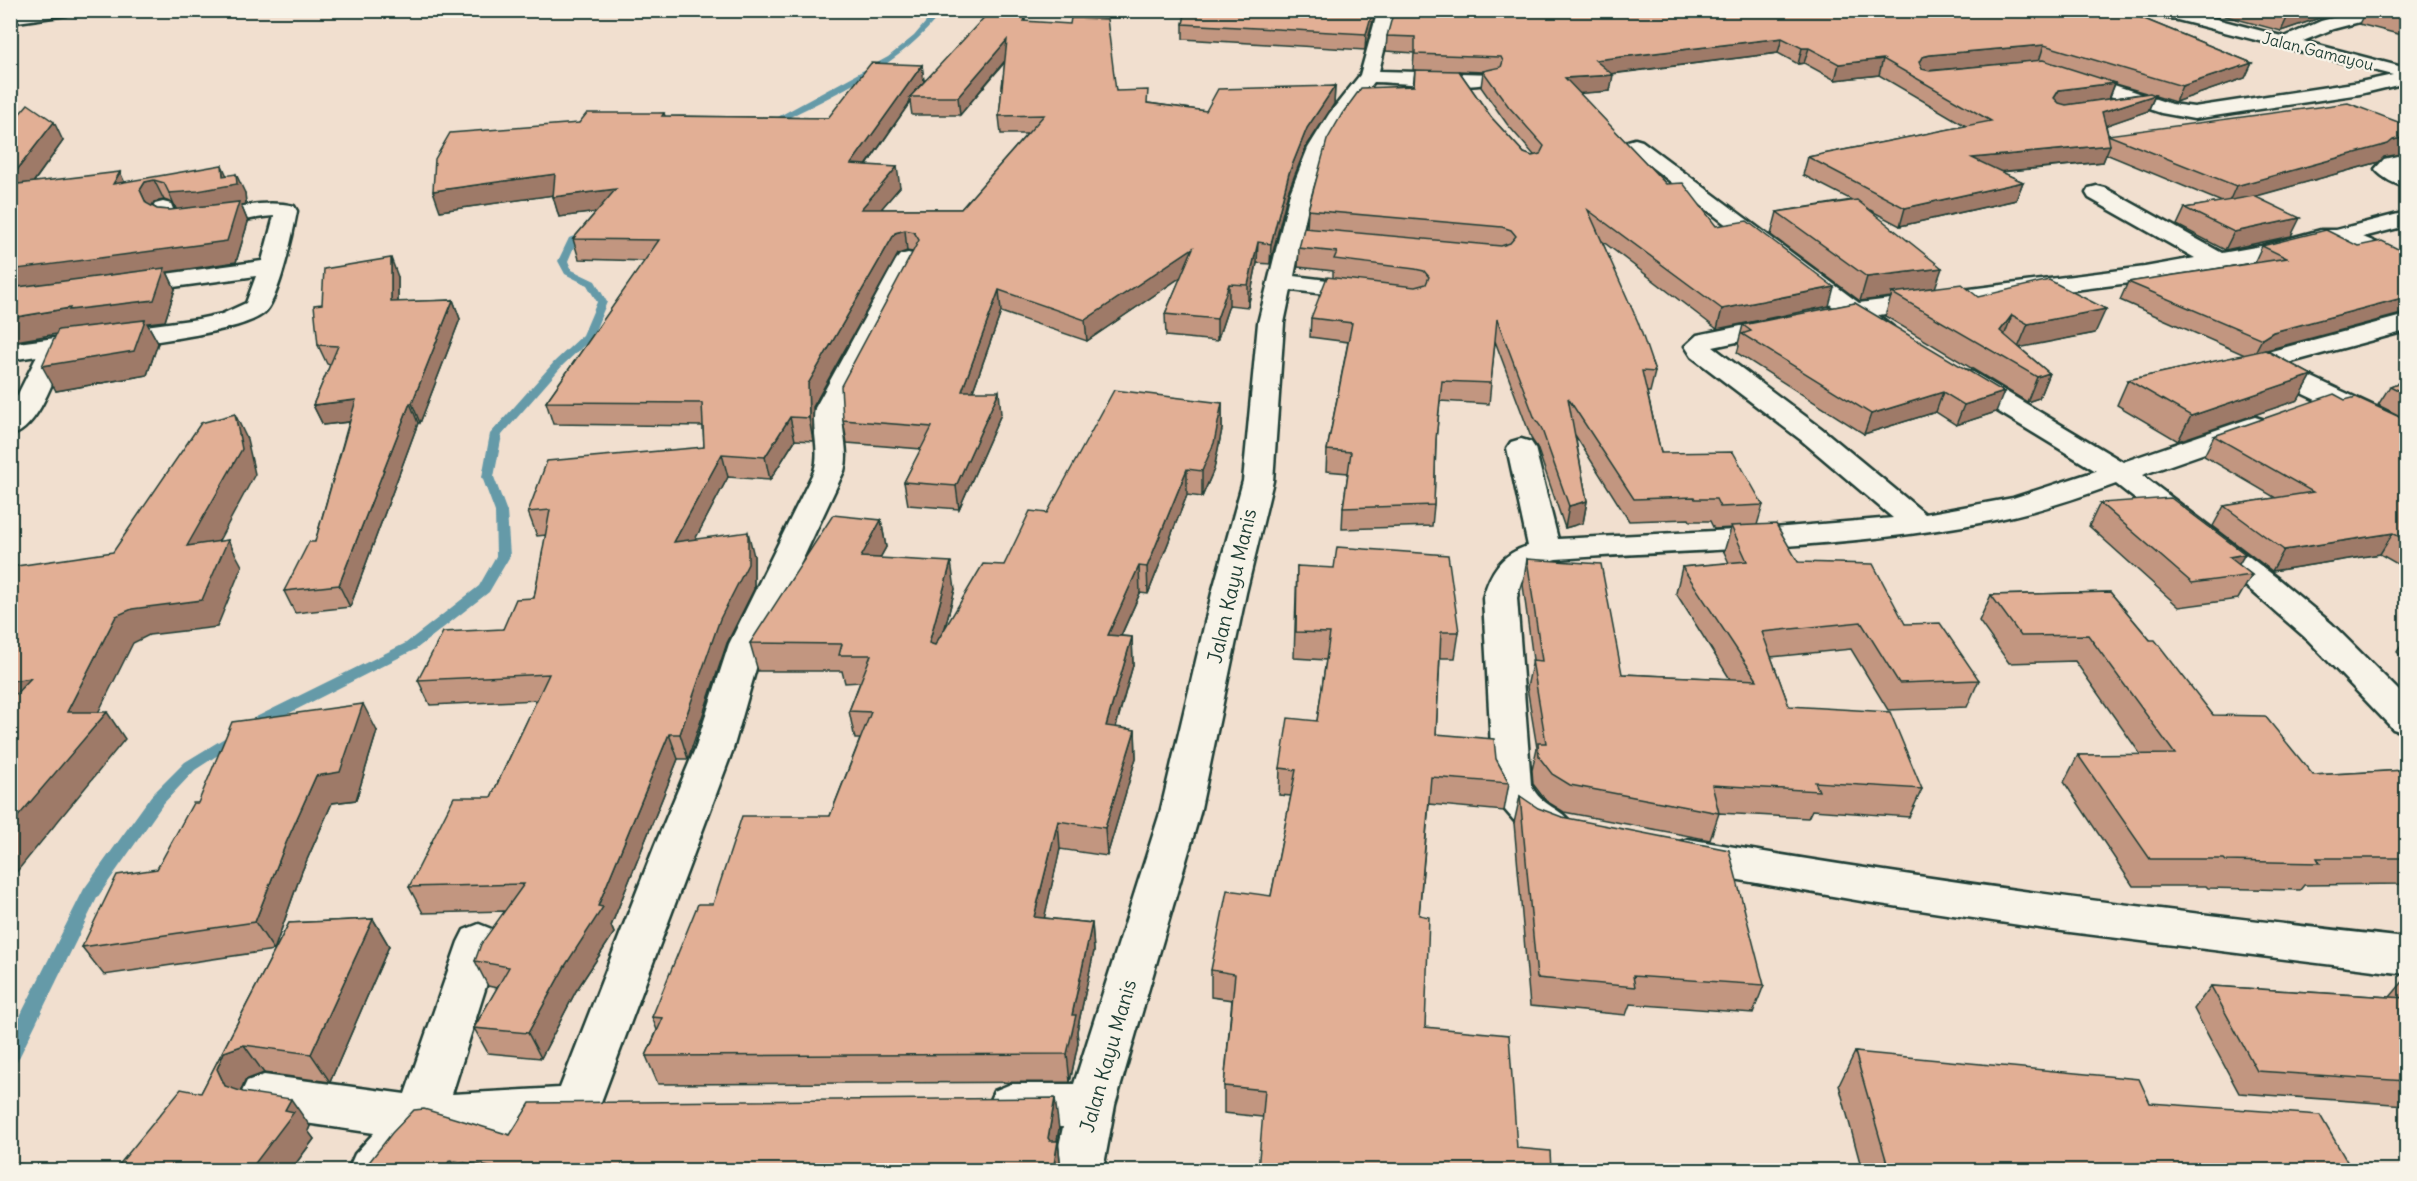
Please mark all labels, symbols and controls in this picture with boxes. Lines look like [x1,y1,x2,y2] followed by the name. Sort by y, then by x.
[2260,27,2376,75] street label: Jalan Gamayou
[1202,506,1261,666] street label: Jalan Kayu Manis
[1074,977,1141,1135] street label: Jalan Kayu Manis

